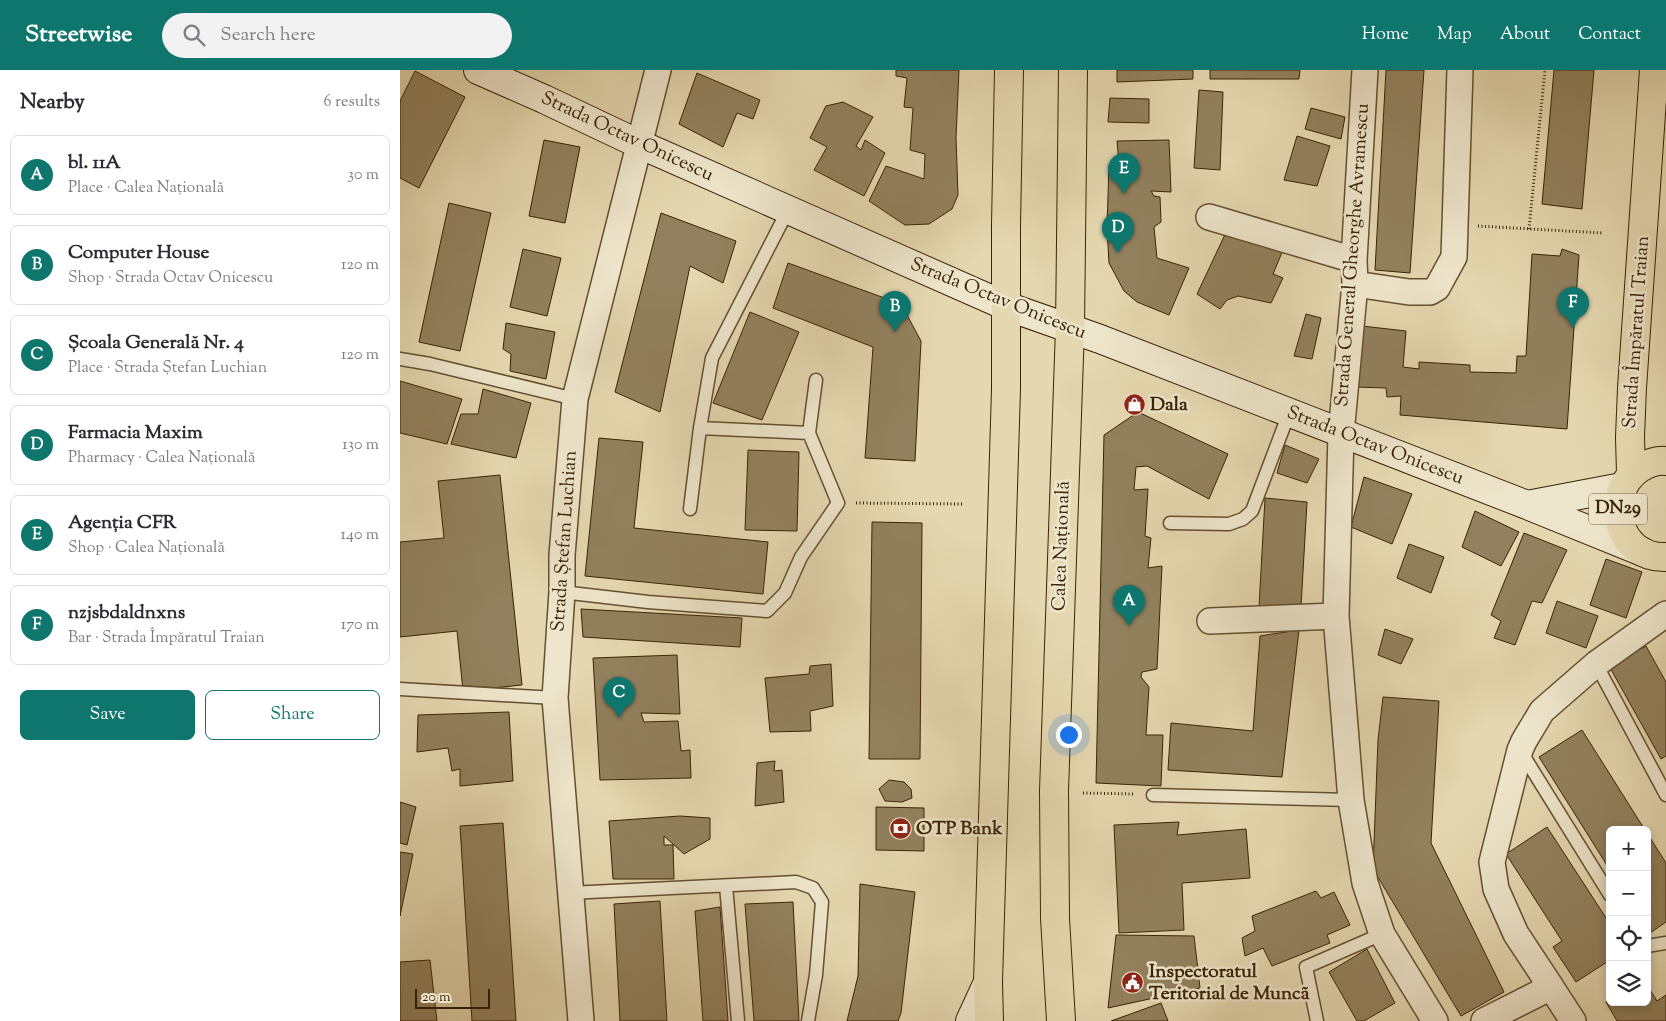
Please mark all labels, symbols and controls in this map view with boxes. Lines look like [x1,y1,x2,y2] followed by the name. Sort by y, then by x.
[162,13,512,58] search box
[25,18,132,52] text: Streetwise
[180,21,208,49] icon: search
[220,22,316,49] text: Search here
[1362,22,1409,48] text: Home
[1437,22,1472,48] text: Map
[1500,22,1550,48] text: About
[1578,22,1641,48] text: Contact
[536,85,718,189] street label: Strada Octav Onicescu
[20,88,85,118] text: Nearby
[324,91,380,114] text: 6 results
[1329,102,1377,408] street label: Strada General Gheorghe Avramescu
[68,150,121,177] text: bl. 11A
[1108,153,1140,194] pin: E
[31,164,44,187] text: A
[348,164,379,187] text: 30 m
[68,177,224,200] text: Place · Calea Națională
[1102,212,1134,253] pin: D
[1617,235,1657,429] street label: Strada Împăratul Traian
[68,240,209,267] text: Computer House
[906,251,1090,347] street label: Strada Octav Onicescu
[32,254,42,277] text: B
[341,254,379,277] text: 120 m
[68,267,273,290] text: Shop · Strada Octav Onicescu
[1557,287,1589,328] pin: F
[879,291,911,332] pin: B
[68,330,244,357] text: Școala Generală Nr. 4
[31,344,43,367] text: C
[341,344,379,367] text: 120 m
[68,357,267,380] text: Place · Strada Ștefan Luchian
[1150,392,1188,419] place label: Dala
[1122,393,1146,417] shop icon: Dala
[1282,400,1468,492] street label: Strada Octav Onicescu
[68,420,203,447] text: Farmacia Maxim
[31,434,43,457] text: D
[342,434,379,457] text: 130 m
[68,447,255,470] text: Pharmacy · Calea Națională
[545,449,585,633] street label: Strada Ștefan Luchian
[1046,480,1078,612] street label: Calea Națională
[1589,494,1647,524] road number: DN29
[68,510,176,537] text: Agenția CFR
[32,524,42,547] text: E
[341,524,379,547] text: 140 m
[68,537,225,560] text: Shop · Calea Națională
[1113,585,1145,626] pin: A
[68,600,185,627] text: nzjsbdaldnxns
[33,614,41,637] text: F
[341,614,379,637] text: 170 m
[68,627,265,650] text: Bar · Strada Împăratul Traian
[603,677,635,718] pin: C
[20,690,195,740] button: Save
[205,690,380,740] button: Share
[1056,722,1082,748] your location
[916,816,1003,843] place label: OTP Bank
[888,817,912,841] bank icon: OTP Bank
[1606,826,1651,1006] map controls
[1606,826,1651,871] button: +
[1606,871,1651,916] button: −
[1606,916,1651,961] button: locate
[1149,959,1310,1008] place label: Inspectoratul Teritorial de Muncã
[1606,961,1651,1006] button: layers
[1121,971,1145,995] public building icon: Inspectoratul Teritorial de Muncã
[415,986,490,1009] scale bar
[422,988,451,1008] text: 20 m

